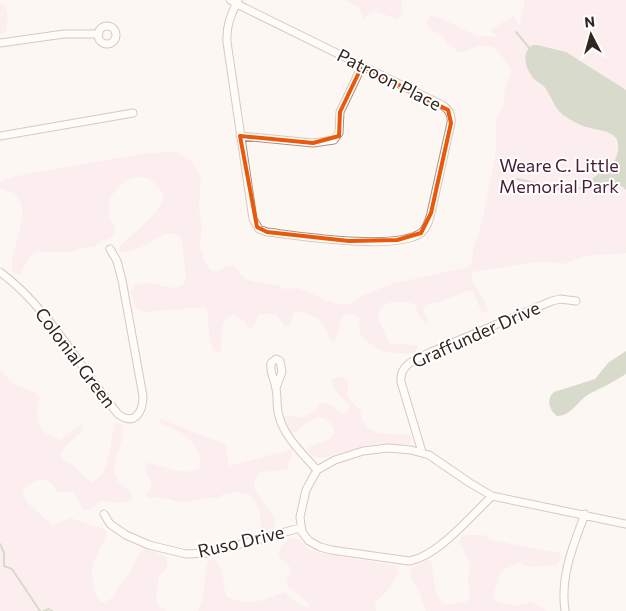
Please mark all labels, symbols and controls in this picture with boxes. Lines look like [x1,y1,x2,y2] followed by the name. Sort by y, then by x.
[566,10,616,60] north arrow
[583,13,596,31] text: N
[334,43,445,115] street label: Patroon Place
[499,154,619,197] park label: Weare C. Little Memorial Park
[408,296,543,372] street label: Graffunder Drive
[31,303,121,412] street label: Colonial Green
[195,520,286,562] street label: Ruso Drive

